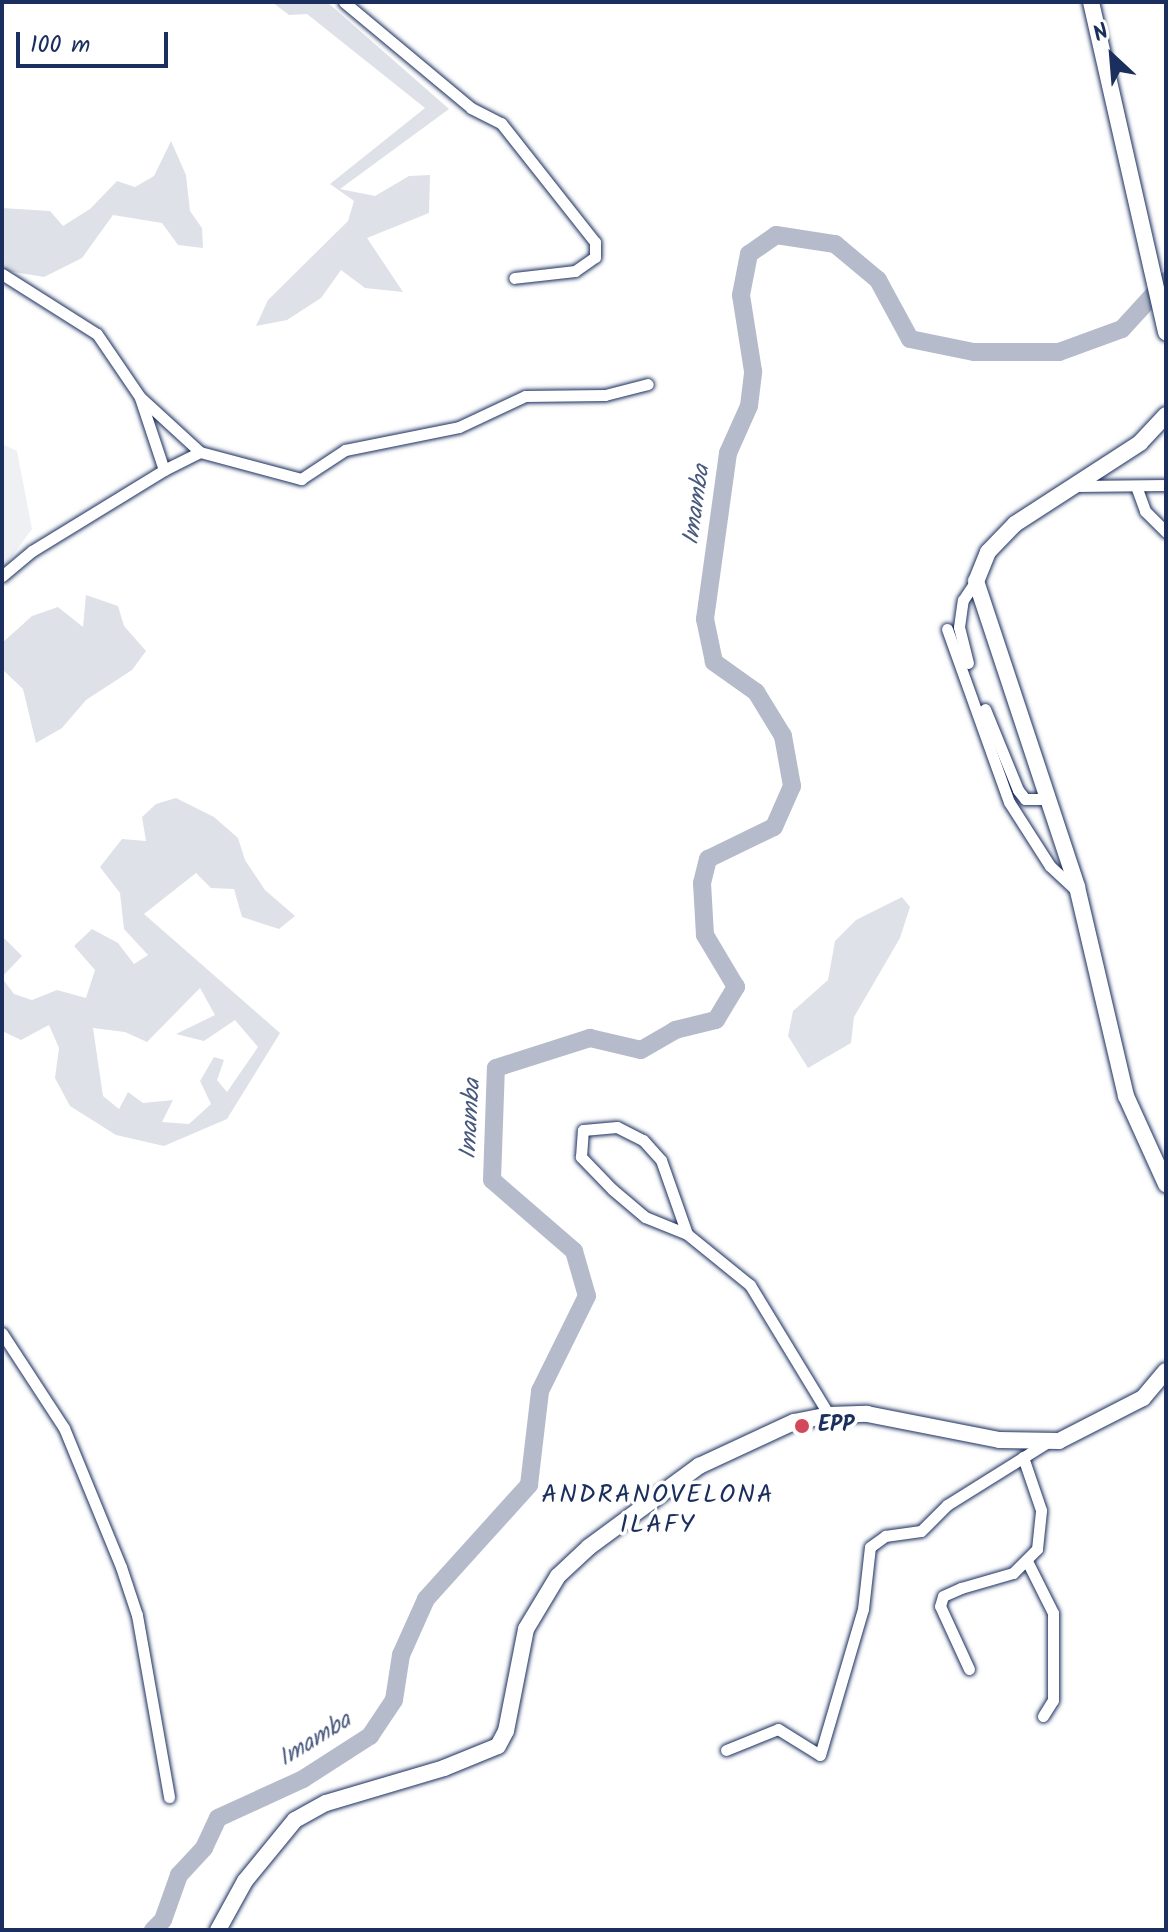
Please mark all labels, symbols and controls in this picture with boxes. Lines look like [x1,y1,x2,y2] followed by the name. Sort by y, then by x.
[1087,15,1115,53] text: N
[20,16,172,66] scale bar
[1072,16,1152,96] north arrow
[30,26,90,65] text: 100 m
[677,463,717,547] water label: Imamba
[455,1078,487,1160] water label: Imamba
[818,1413,854,1439] place label: EPP
[793,1417,811,1435] marker: EPP
[541,1480,775,1542] district label: ANDRANOVELONA ILAFY
[273,1706,357,1774] water label: Imamba

